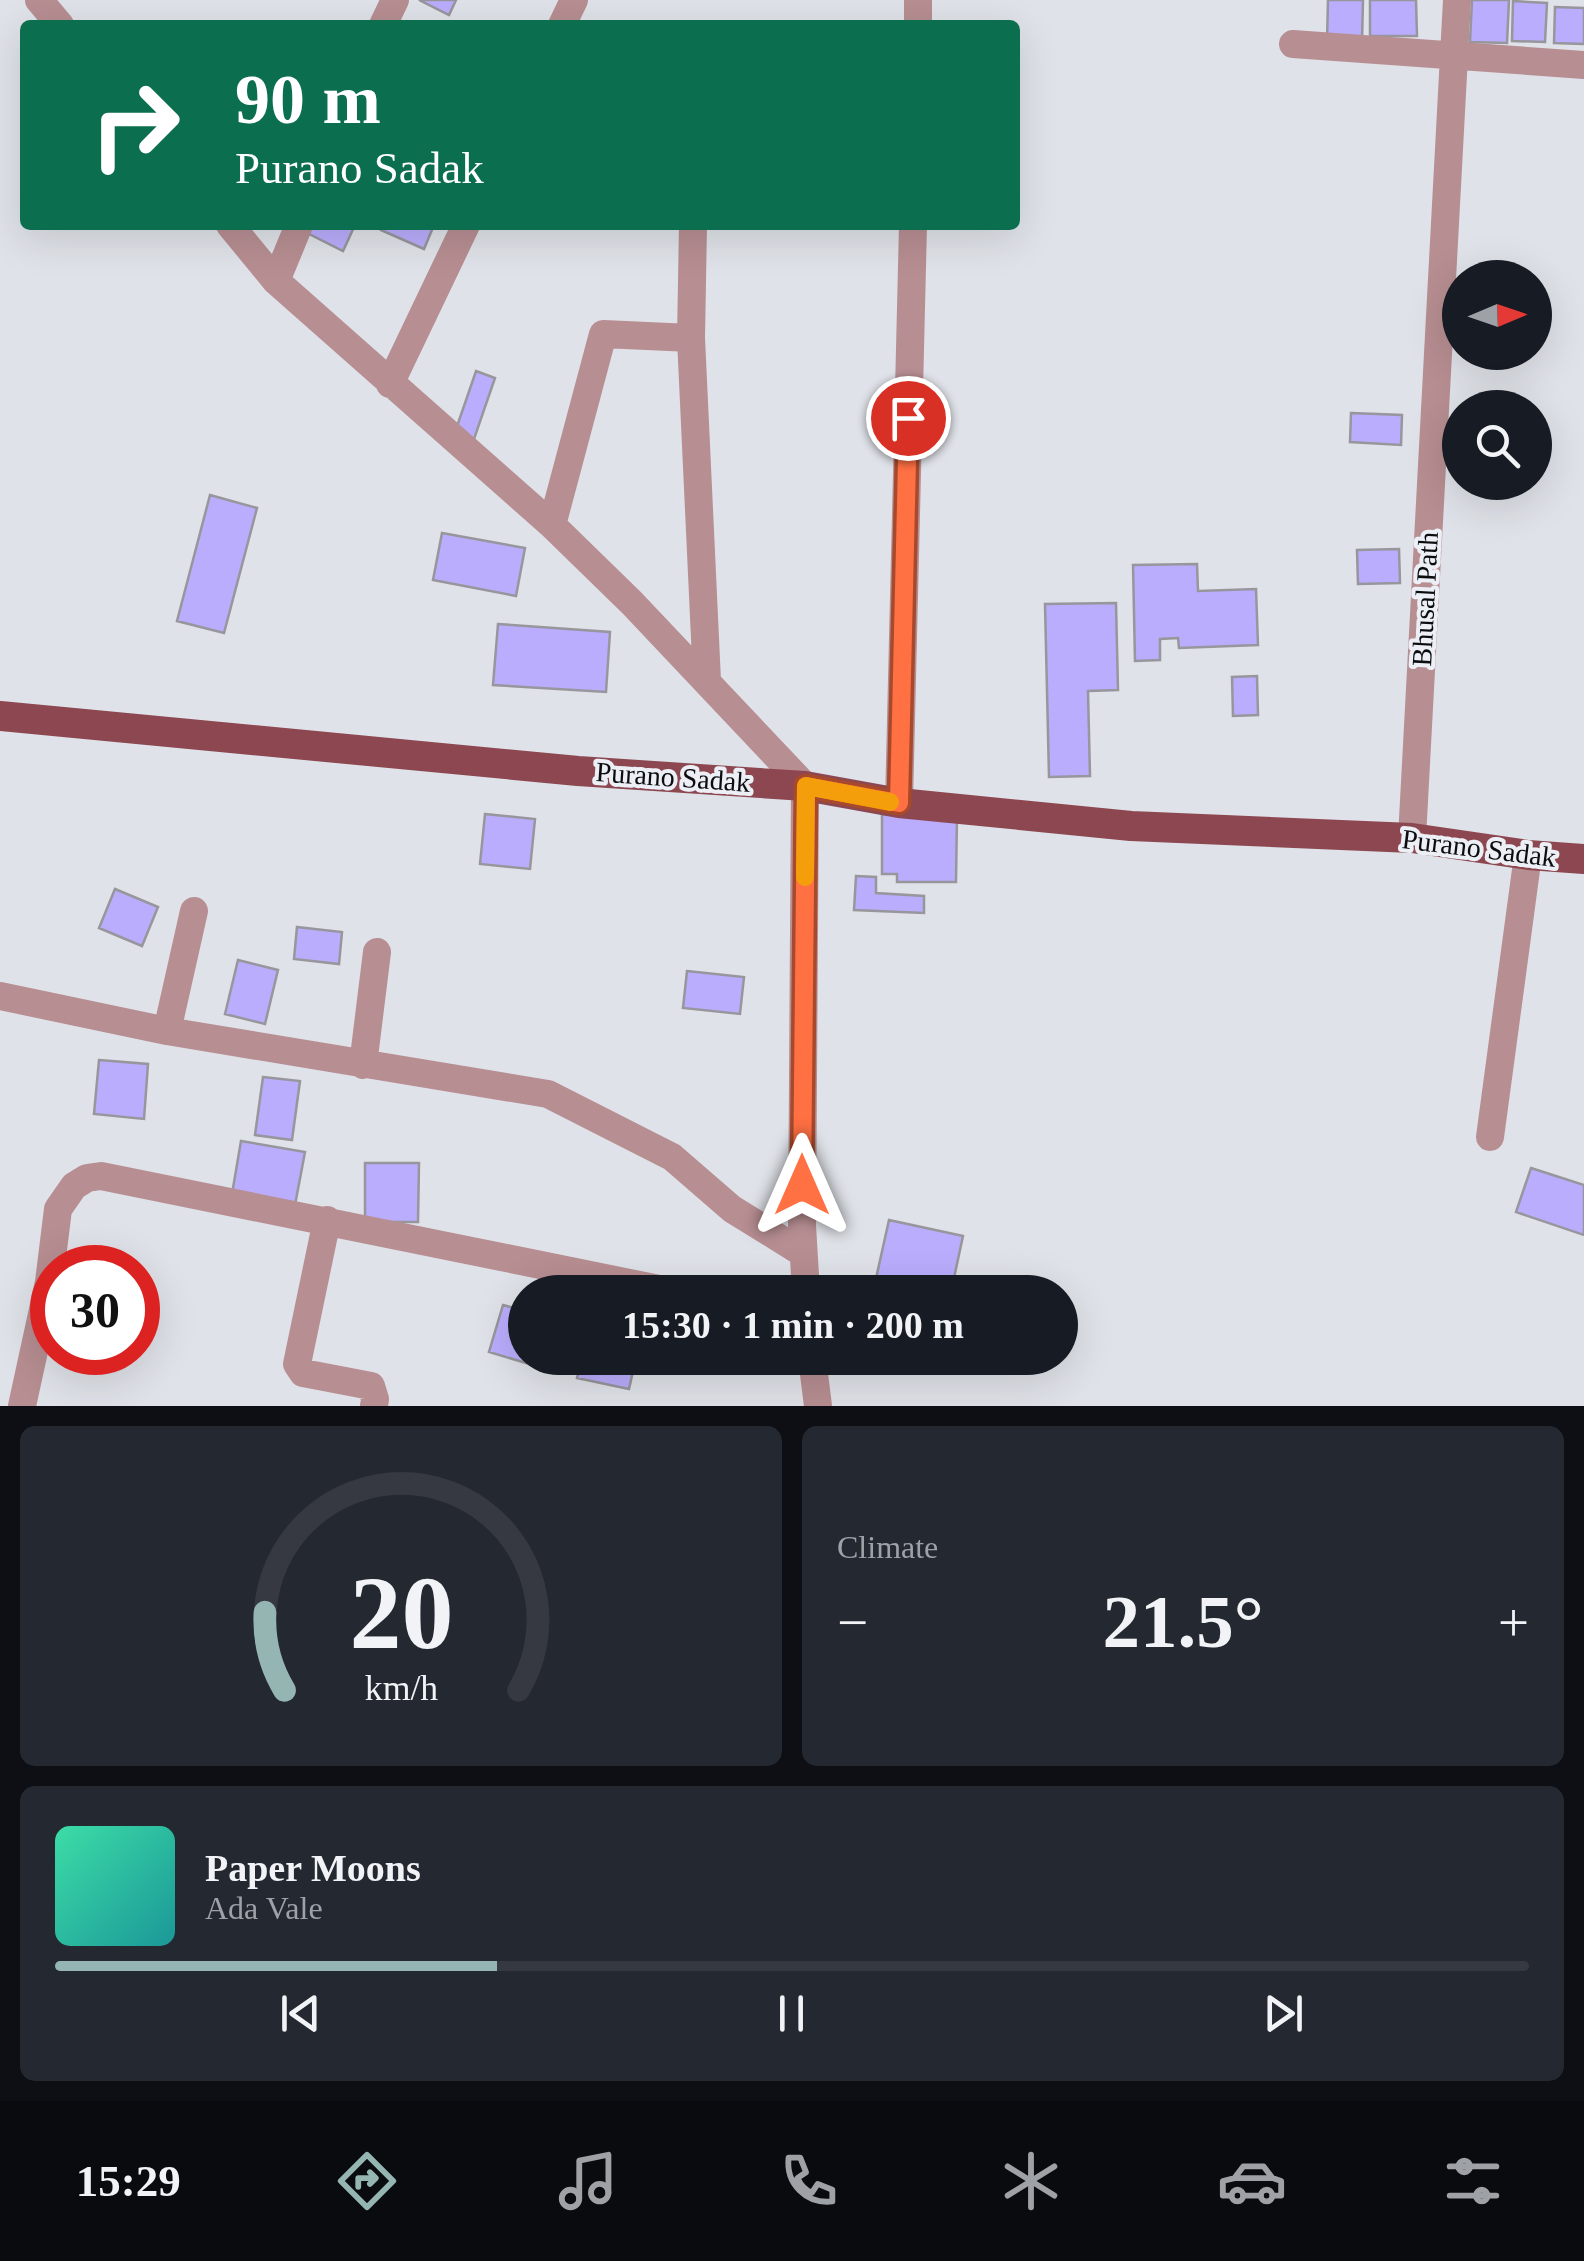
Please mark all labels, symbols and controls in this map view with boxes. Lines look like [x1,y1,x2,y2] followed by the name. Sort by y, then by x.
[70,60,200,190] icon: right
[235,61,381,138] text: 90 m
[235,143,484,193] text: Purano Sadak
[1442,260,1552,370] north arrow
[1442,260,1552,500] map controls
[866,376,951,461] pin
[1442,390,1552,500] button: search
[881,391,936,446] icon: arrive
[1406,531,1444,667] street label: Bhusal Path
[595,756,751,798] street label: Purano Sadak
[1400,823,1558,873] street label: Purano Sadak
[750,1133,854,1237] position arrow
[30,1245,160,1375] speed limit sign: 30
[622,1304,964,1346] text: 15:30 · 1 min · 200 m
[837,1529,938,1565] text: Climate
[349,1555,453,1670] text: 20
[1102,1580,1264,1663] text: 21.5°
[837,1592,868,1653] text: −
[1498,1592,1529,1653] text: +
[364,1668,438,1708] text: km/h
[205,1847,421,1889] text: Paper Moons
[205,1890,323,1926] text: Ada Vale
[273,1986,328,2041] icon: previous
[764,1986,819,2041] icon: pause
[1256,1986,1311,2041] icon: next
[332,2146,402,2216] icon: directions
[553,2146,623,2216] icon: music
[774,2146,844,2216] icon: phone
[996,2146,1066,2216] icon: climate
[1217,2146,1287,2216] icon: car
[1438,2146,1508,2216] icon: filters
[76,2156,181,2206] text: 15:29

